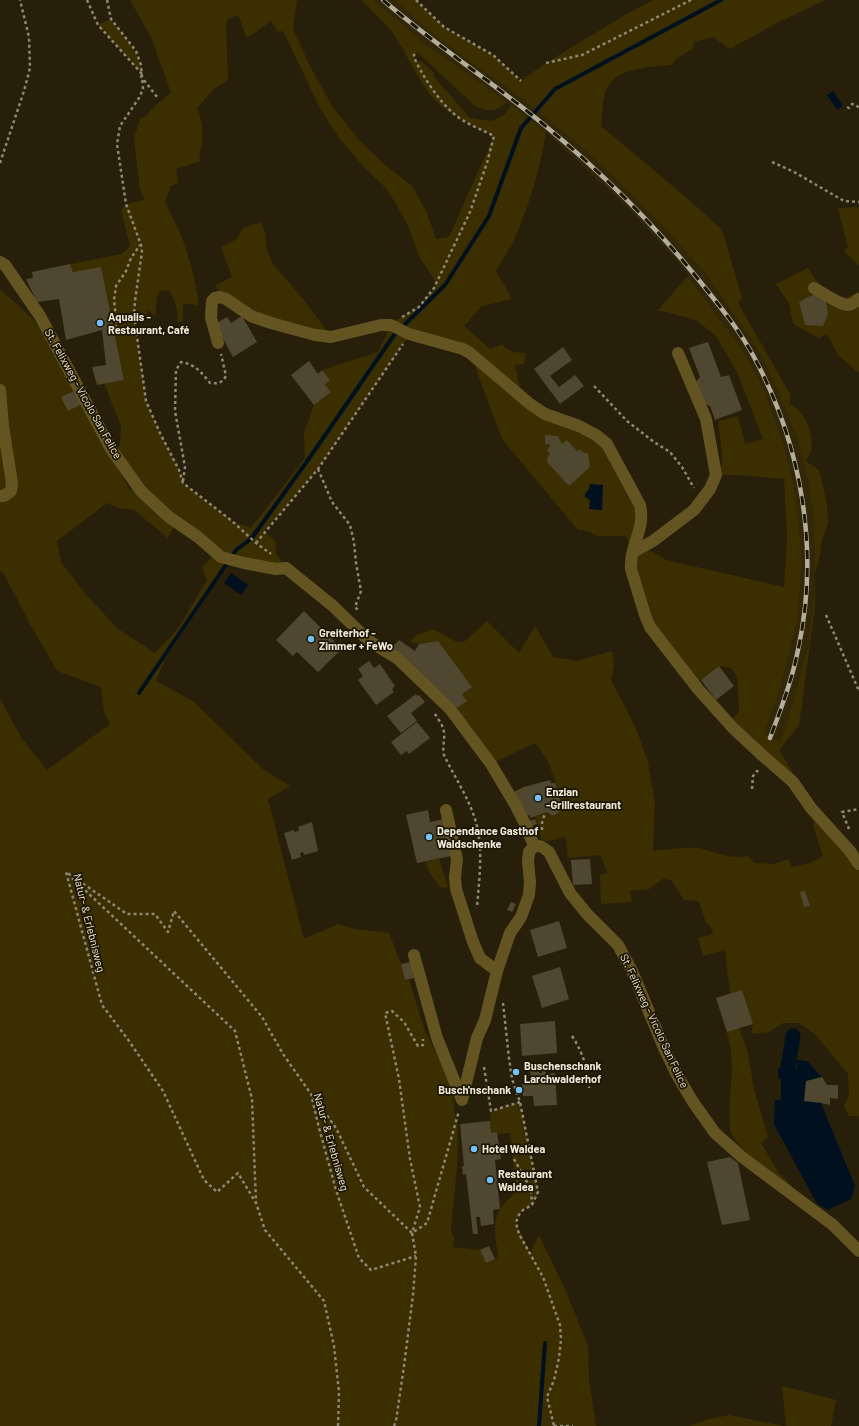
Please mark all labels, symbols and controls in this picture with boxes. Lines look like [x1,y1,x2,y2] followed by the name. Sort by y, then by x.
[108,310,190,336] place label: Aqualis - Restaurant, Café
[95,318,105,328] marker: Aqualis - Restaurant, Café
[42,327,124,461] street label: St. Felixweg - Vicolo San Felice
[319,626,393,652] place label: Greiterhof - Zimmer + FeWo
[306,634,316,644] marker: Greiterhof - Zimmer + FeWo
[546,785,621,811] place label: Enzian -Grillrestaurant
[533,793,543,803] marker: Enzian -Grillrestaurant
[437,824,538,850] place label: Dependance Gasthof Waldschenke
[424,832,434,842] marker: Dependance Gasthof Waldschenke
[70,872,108,974] street label: Natur- & Erlebnisweg
[617,952,691,1090] street label: St. Felixweg - Vicolo San Felice
[524,1059,601,1085] place label: Buschenschank Larchwalderhof
[511,1067,521,1077] marker: Buschenschank Larchwalderhof
[438,1083,511,1097] place label: Busch'nschank
[514,1085,524,1095] marker: Busch'nschank
[311,1092,351,1192] street label: Natur- & Erlebnisweg
[482,1142,545,1156] place label: Hotel Waldea
[469,1144,479,1154] marker: Hotel Waldea
[498,1167,552,1193] place label: Restaurant Waldea
[485,1175,495,1185] marker: Restaurant Waldea

